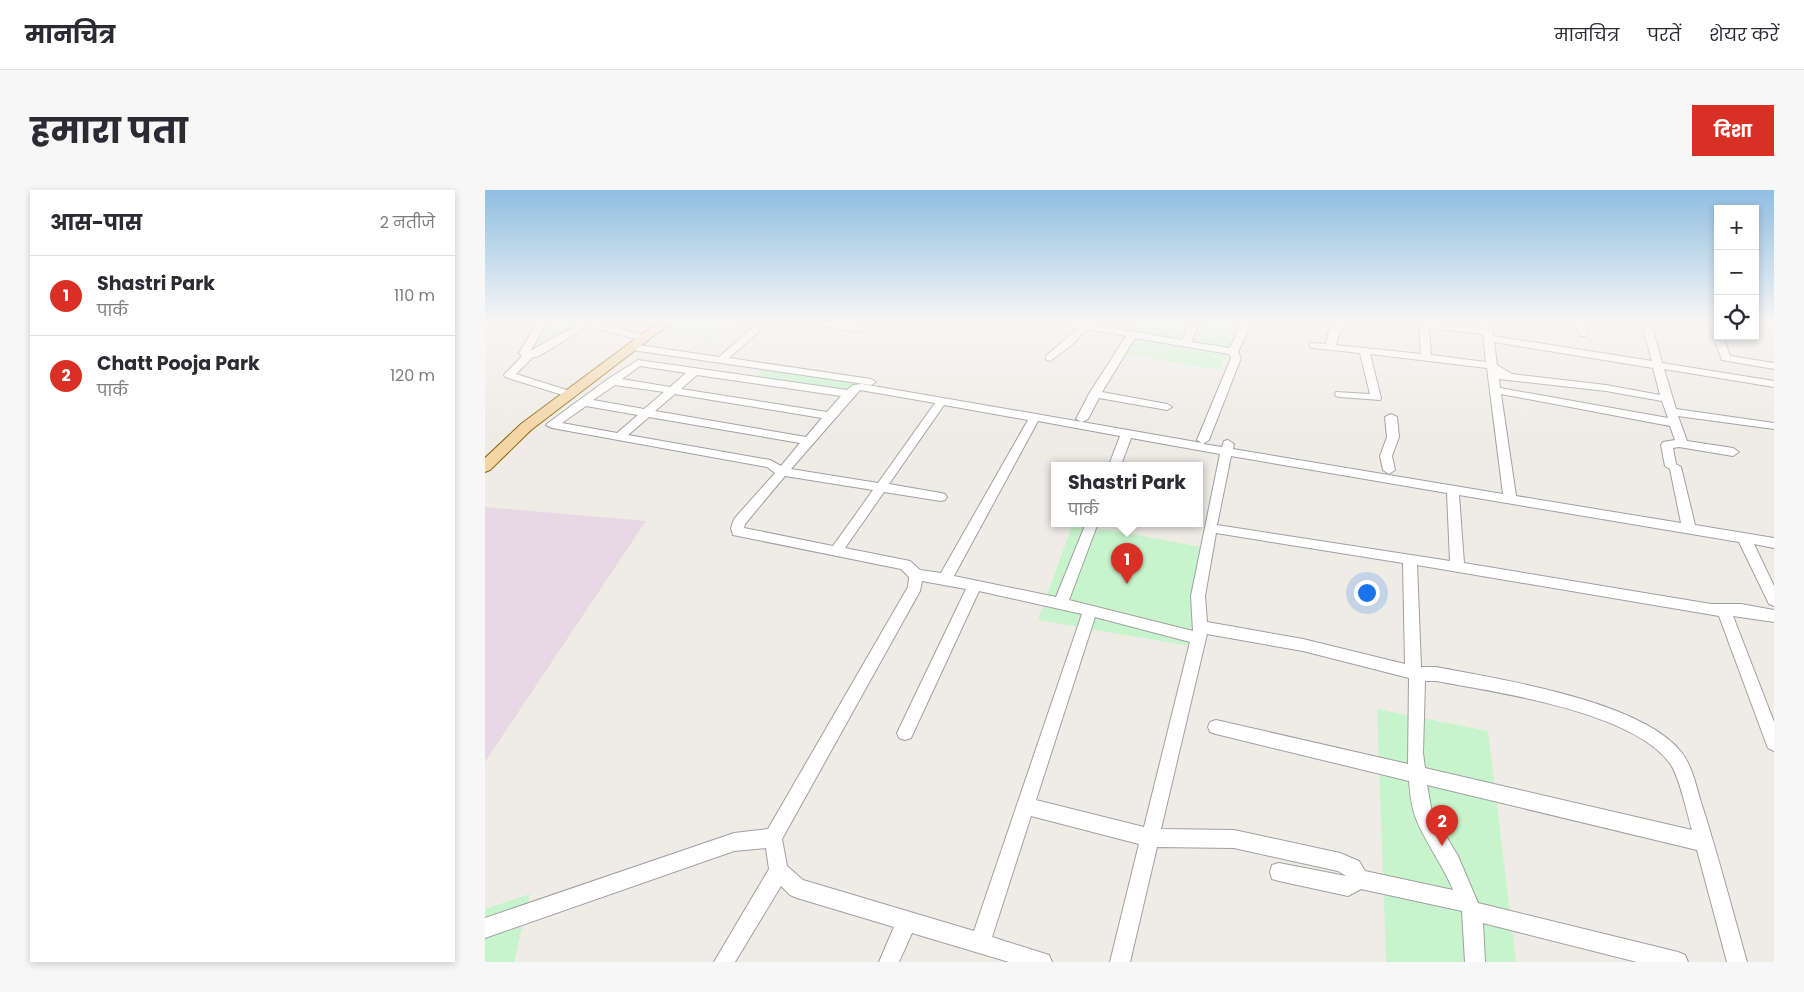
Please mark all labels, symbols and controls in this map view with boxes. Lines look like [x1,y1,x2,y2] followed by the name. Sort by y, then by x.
[25,18,115,51] text: मानचित्र
[1554,22,1619,47] text: मानचित्र
[1647,22,1681,47] text: परतें
[1709,22,1779,47] text: शेयर करें
[1692,105,1774,156] button: दिशा
[30,106,188,155] text: हमारा पता
[1714,205,1759,340] map controls
[1714,205,1759,250] button: +
[50,208,142,237] text: आस-पास
[380,211,435,234] text: 2 नतीजे
[1714,250,1759,295] button: −
[97,270,215,297] text: Shastri Park
[63,284,69,307] text: 1
[394,284,435,307] text: 110 m
[1714,295,1759,340] button: locate
[97,299,128,322] text: पार्क
[97,350,260,377] text: Chatt Pooja Park
[61,364,71,387] text: 2
[390,364,435,387] text: 120 m
[97,379,128,402] text: पार्क
[1051,462,1203,527] popup
[1068,469,1186,496] text: Shastri Park
[1068,498,1099,521] text: पार्क
[1111,543,1143,584] pin: 1
[1354,580,1380,606] your location
[1426,805,1458,846] pin: 2

